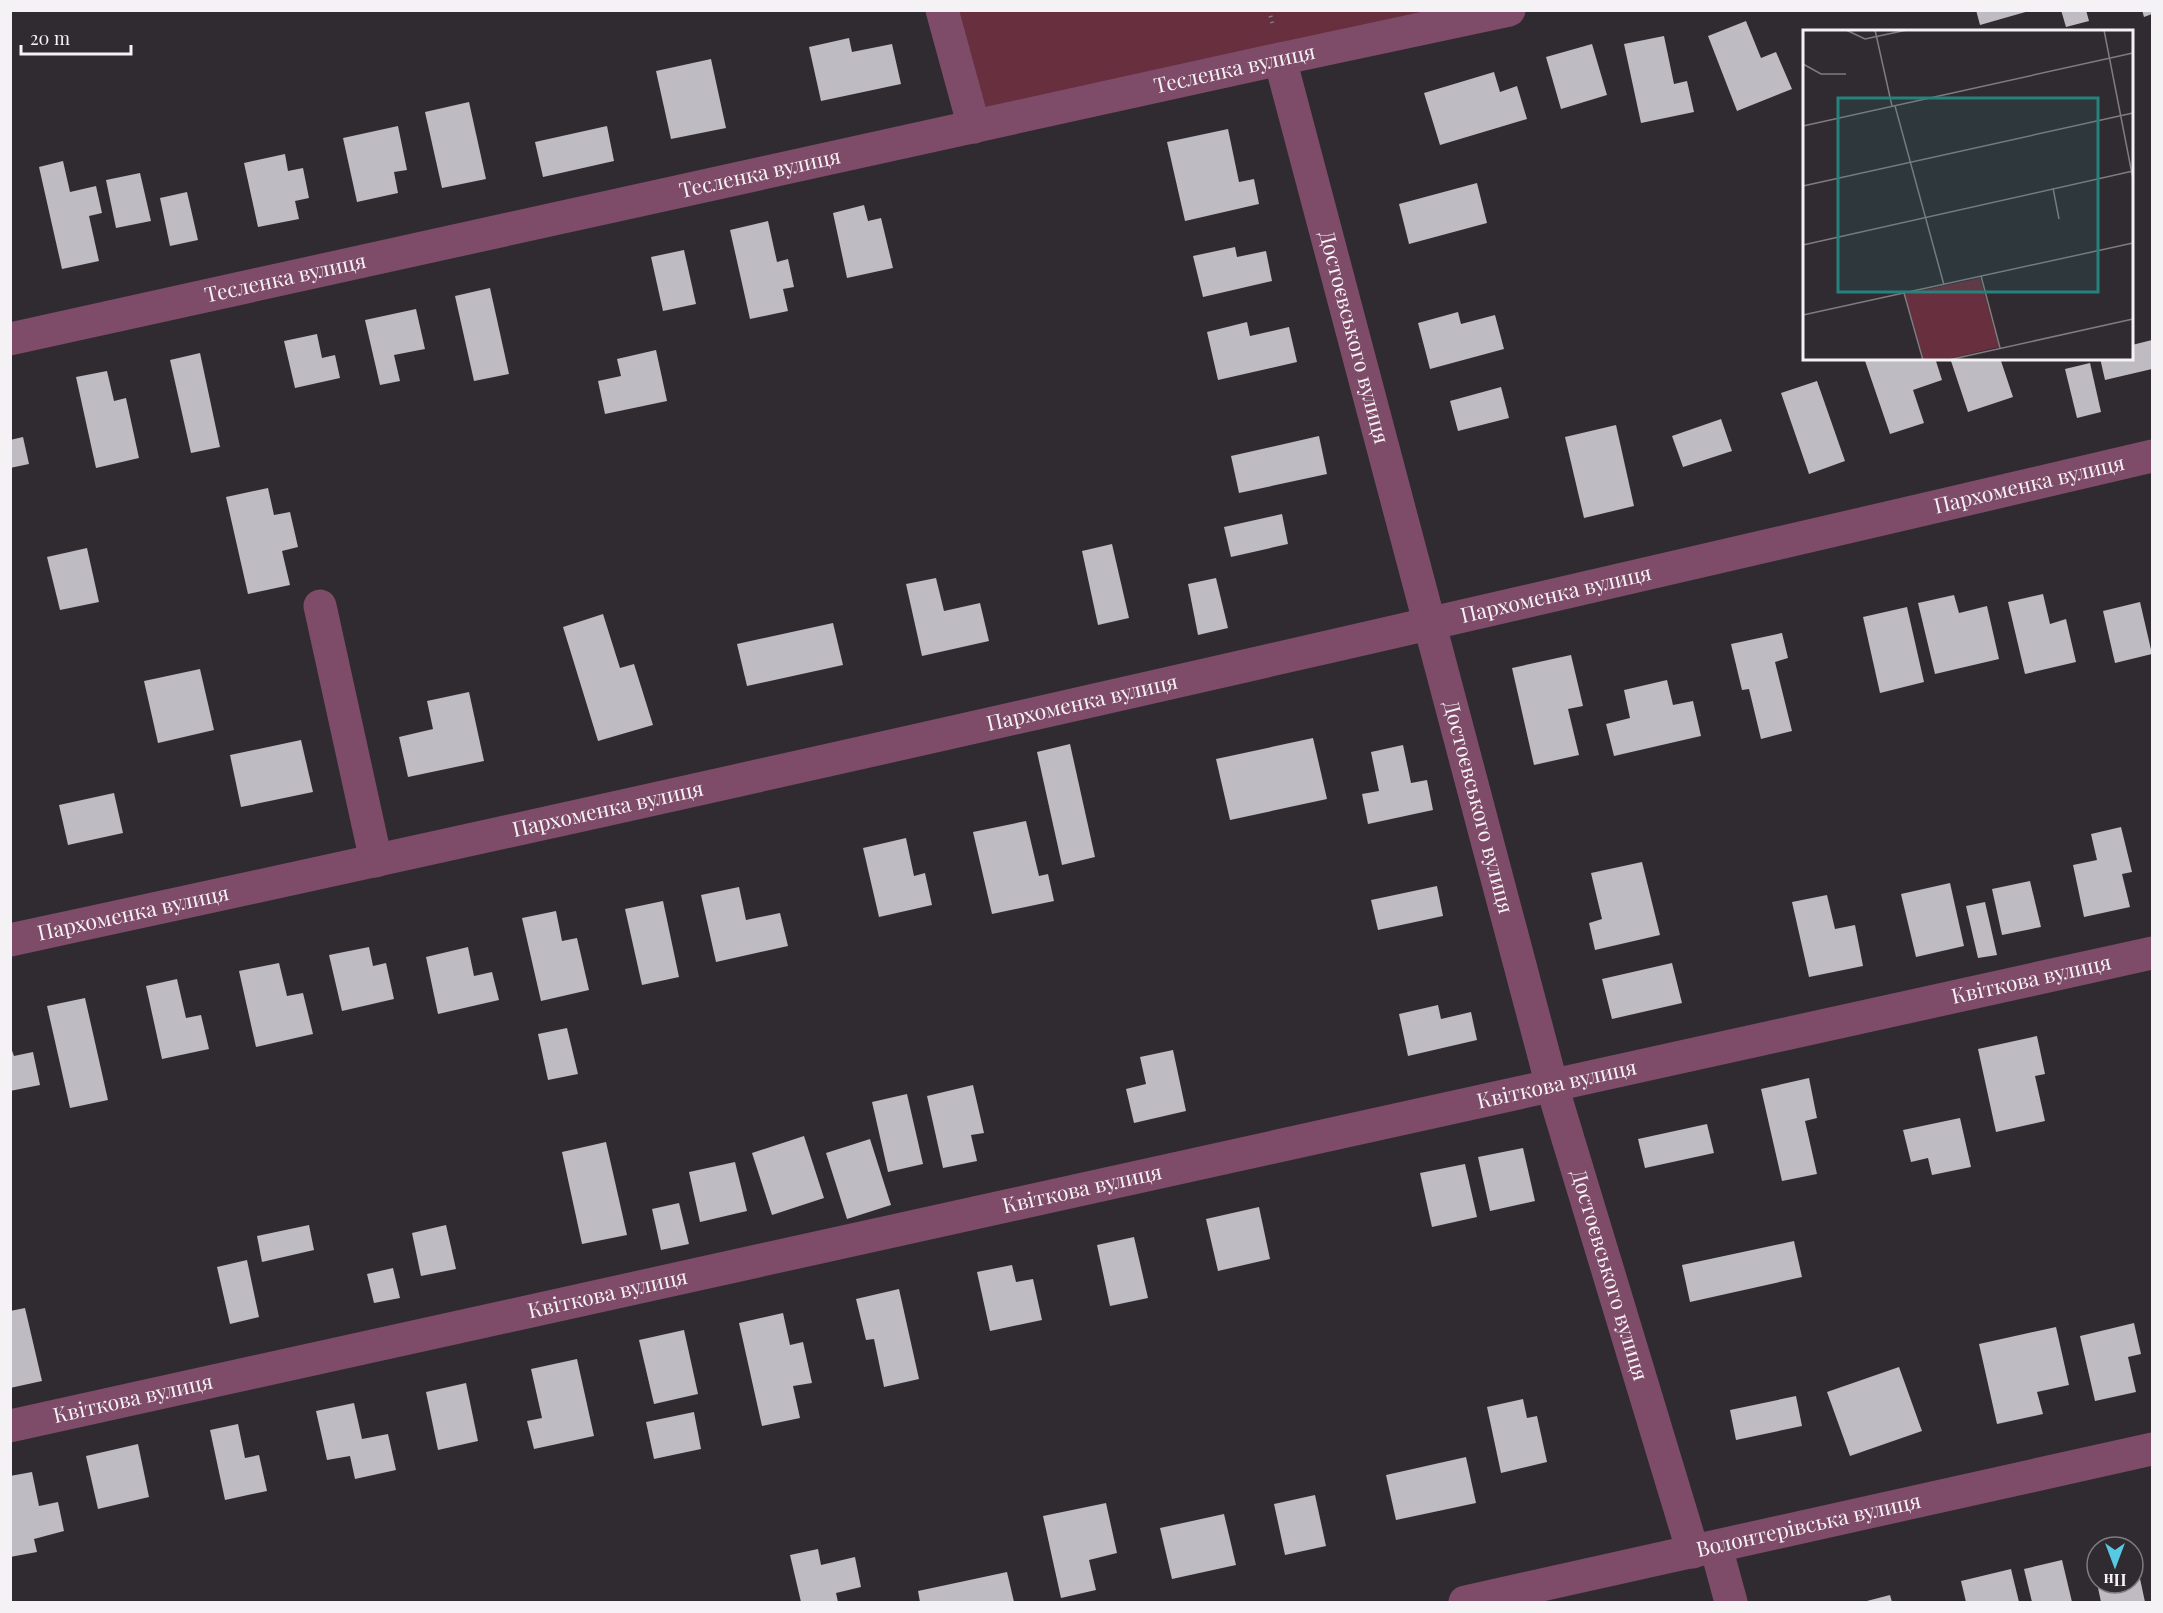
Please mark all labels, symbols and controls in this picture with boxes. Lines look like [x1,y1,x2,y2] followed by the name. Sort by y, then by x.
[21,18,130,56] scale bar
[30,26,70,50] text: 20 m
[1803,30,2133,360] inset map
[1151,36,1317,98] street label: Тесленка вулиця
[676,140,843,203] street label: Тесленка вулиця
[1314,227,1397,446] street label: Достоєвського вулиця
[202,245,368,308] street label: Тесленка вулиця
[1931,447,2127,519] street label: Пархоменка вулиця
[1457,557,1654,628] street label: Пархоменка вулиця
[983,666,1180,736] street label: Пархоменка вулиця
[1438,697,1522,916] street label: Достоєвського вулиця
[509,773,706,842] street label: Пархоменка вулиця
[34,877,231,946] street label: Пархоменка вулиця
[1948,946,2113,1009] street label: Квіткова вулиця
[1474,1051,1639,1114] street label: Квіткова вулиця
[999,1156,1164,1219] street label: Квіткова вулиця
[1566,1166,1656,1384] street label: Достоєвського вулиця
[525,1261,690,1323] street label: Квіткова вулиця
[50,1366,215,1428] street label: Квіткова вулиця
[1693,1485,1923,1562] street label: Волонтерівська вулиця
[2085,1535,2145,1595] north arrow
[2104,1570,2127,1591] text: Пн

